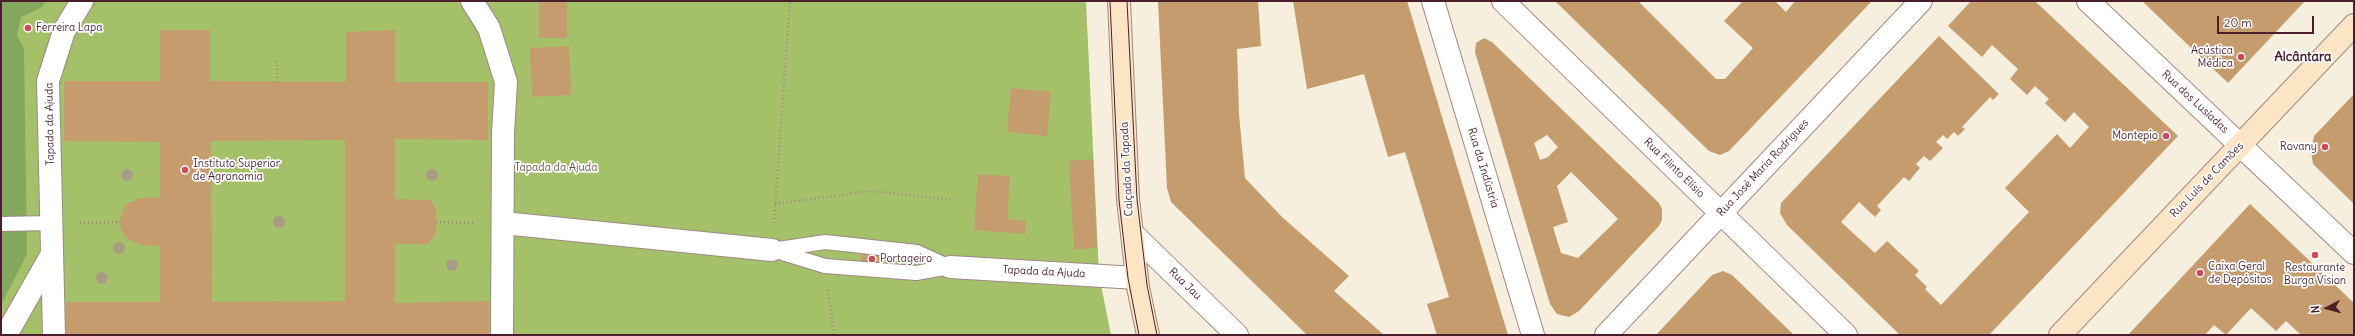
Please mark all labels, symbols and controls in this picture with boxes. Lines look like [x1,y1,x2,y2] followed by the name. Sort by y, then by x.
[2219,8,2316,34] scale bar
[2224,15,2252,30] text: 20 m
[36,21,103,35] place label: Ferreira Lapa
[23,23,33,33] marker: Ferreira Lapa
[2191,44,2233,70] place label: Acústica Médica
[2275,49,2331,65] district label: Alcântara
[2236,52,2246,62] marker: Acústica Médica
[2159,68,2231,136] street label: Rua dos Lusíadas
[43,82,57,166] street label: Tapada da Ajuda
[1714,117,1812,219] street label: Rua José Maria Rodrigues
[1118,121,1136,217] street label: Calçada da Tapada
[1464,126,1502,210] street label: Rua da Indústria
[2112,129,2158,143] place label: Montepio
[2161,131,2171,141] marker: Montepio
[1641,136,1707,200] street label: Rua Filinto Elísio
[2168,140,2246,220] street label: Rua Luís de Camões
[2280,140,2317,154] place label: Rovany
[2320,142,2330,152] marker: Rovany
[193,157,280,183] place label: Instituto Superior de Agronomia
[514,161,598,175] park label: Tapada da Ajuda
[180,165,190,175] marker: Instituto Superior de Agronomia
[2310,250,2320,260] marker: Restaurante Burga Vision
[880,252,932,266] place label: Portageiro
[867,254,877,264] marker: Portageiro
[2208,260,2272,286] place label: Caixa Geral de Depósitos
[2284,261,2346,287] place label: Restaurante Burga Vision
[1002,263,1086,281] street label: Tapada da Ajuda
[1166,265,1204,303] street label: Rua Jau
[2195,268,2205,278] marker: Caixa Geral de Depósitos
[2307,288,2347,328] north arrow
[2308,305,2322,314] text: N

